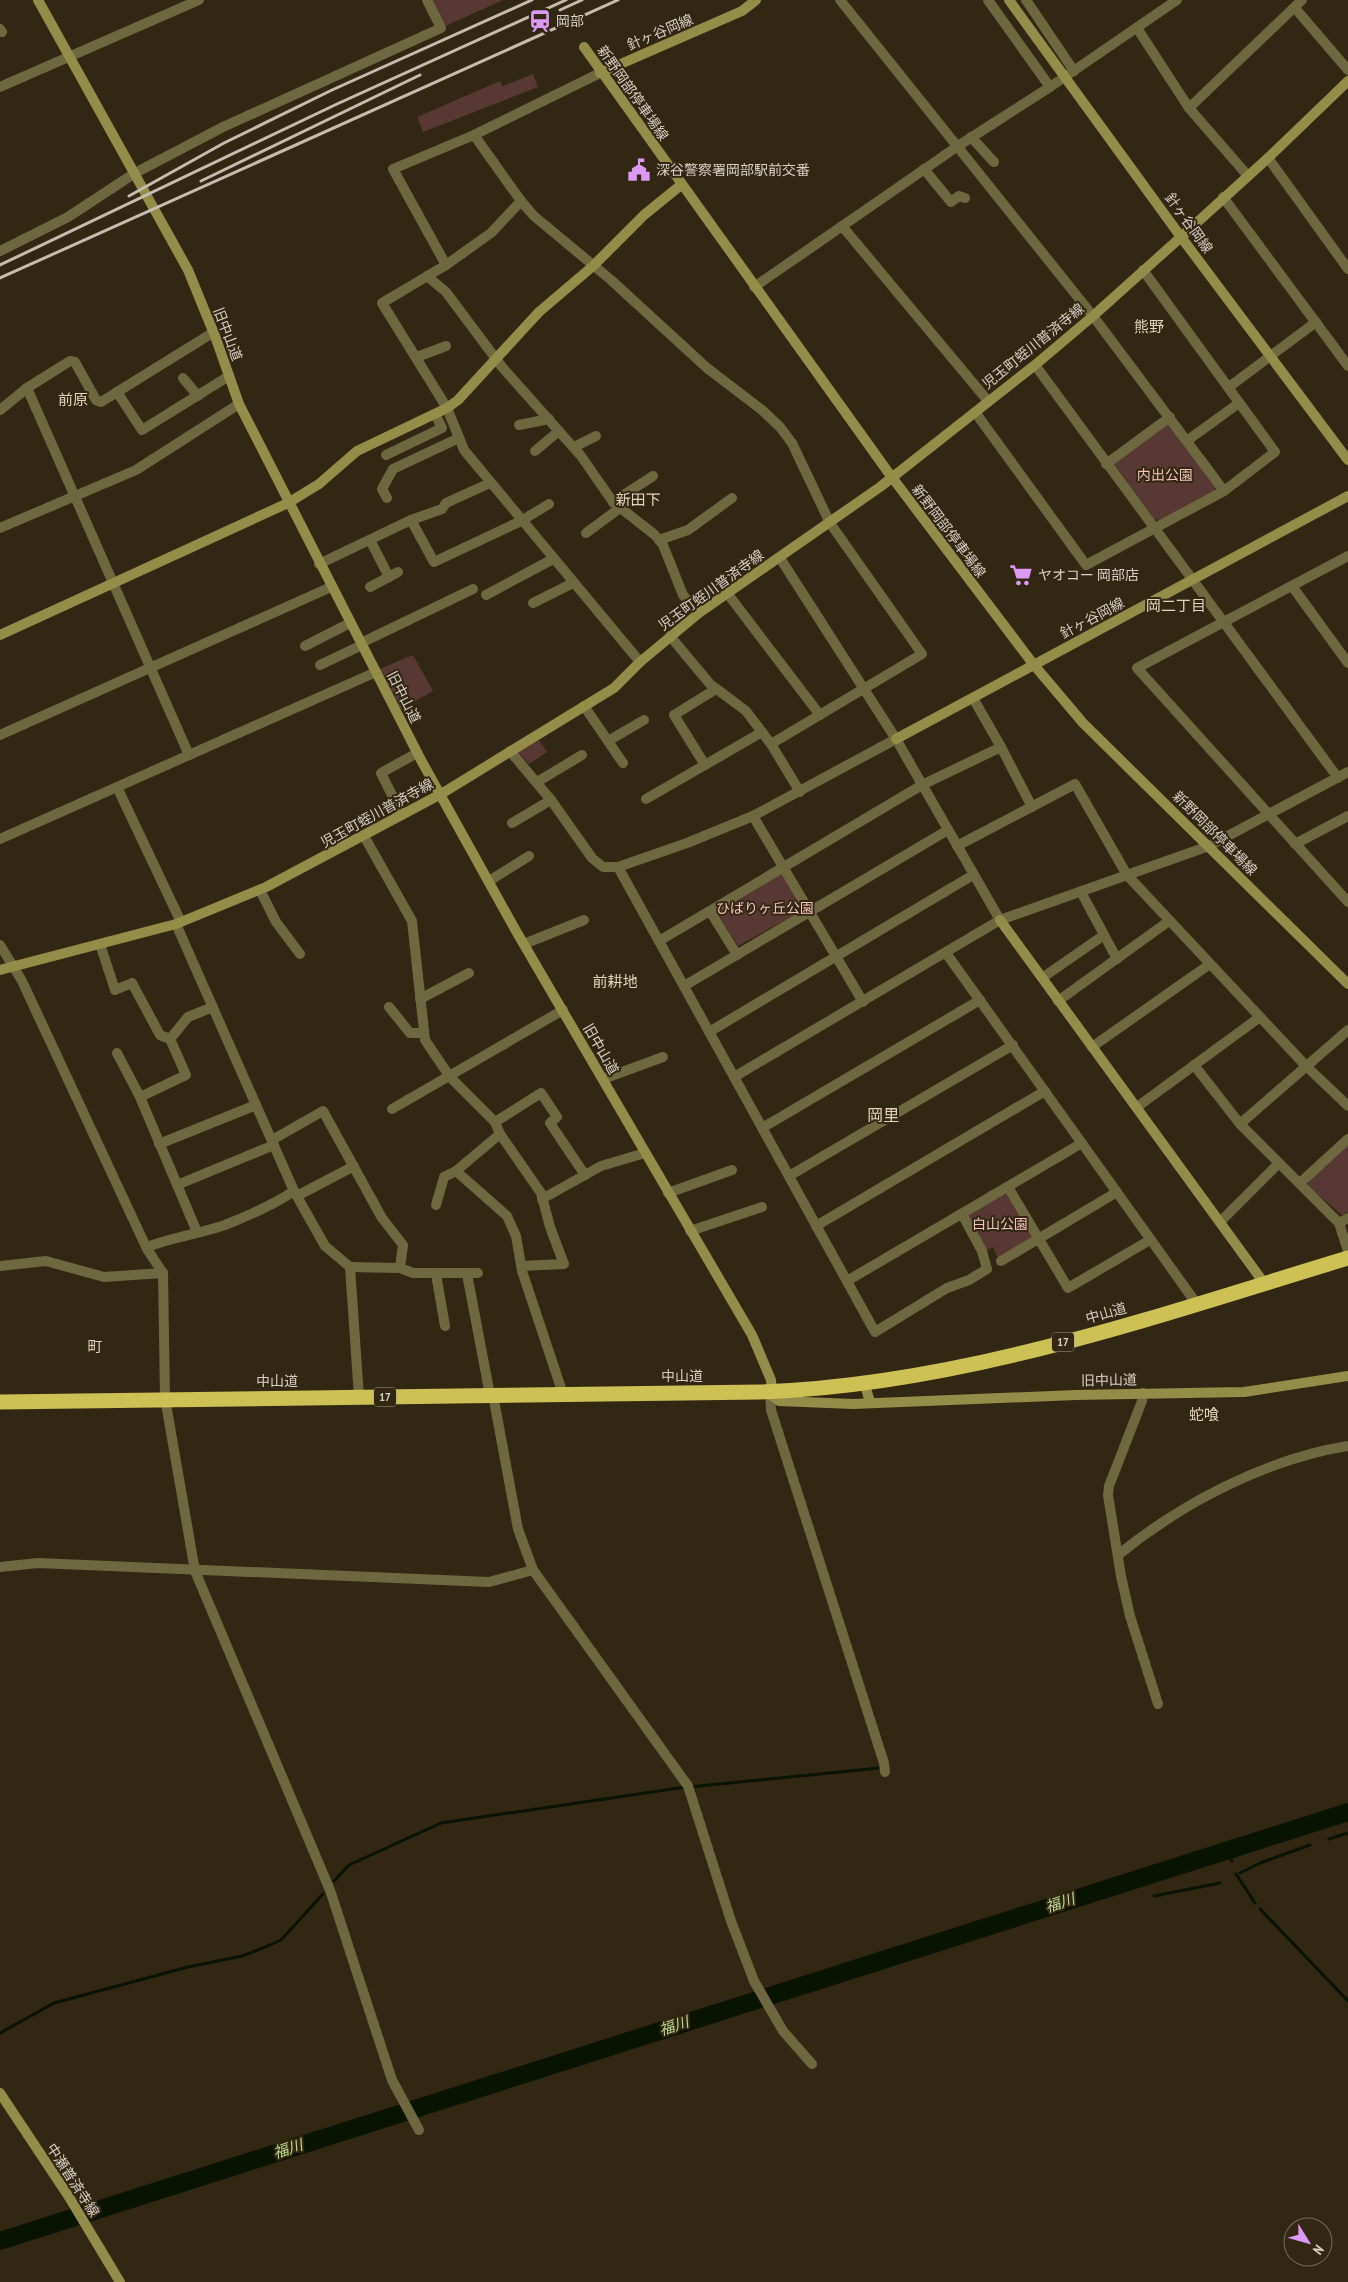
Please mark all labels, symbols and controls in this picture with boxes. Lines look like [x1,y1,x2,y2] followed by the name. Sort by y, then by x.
[527,8,553,34] station icon: 岡部
[624,10,696,54] street label: 針ヶ谷岡線
[556,12,584,30] place label: 岡部
[594,42,672,144] street label: 新野岡部停車場線
[626,157,652,183] public building icon: 深谷警察署岡部駅前交番
[656,161,810,179] place label: 深谷警察署岡部駅前交番
[1161,189,1217,257] street label: 針ヶ谷岡線
[978,299,1088,393] street label: 児玉町蛭川普済寺線
[210,305,246,363] street label: 旧中山道
[1134,317,1164,336] district label: 熊野
[58,390,88,409] district label: 前原
[1137,466,1193,484] park label: 内出公園
[908,481,990,581] street label: 新野岡部停車場線
[615,490,661,509] district label: 新田下
[655,546,767,634] street label: 児玉町蛭川普済寺線
[1008,562,1034,588] supermarket icon: ヤオコー 岡部店
[1038,566,1139,584] place label: ヤオコー 岡部店
[1057,594,1127,642] street label: 針ヶ谷岡線
[1146,596,1206,615] district label: 岡二丁目
[383,668,425,726] street label: 旧中山道
[318,775,436,851] street label: 児玉町蛭川普済寺線
[1169,787,1261,879] street label: 新野岡部停車場線
[716,899,814,917] park label: ひばりヶ丘公園
[592,972,638,991] district label: 前耕地
[579,1020,623,1078] street label: 旧中山道
[867,1105,899,1125] district label: 岡里
[972,1215,1028,1233] park label: 白山公園
[1083,1299,1129,1327] street label: 中山道
[1052,1332,1074,1351] road number: 17
[87,1337,103,1356] district label: 町
[661,1367,703,1385] street label: 中山道
[1081,1371,1137,1389] street label: 旧中山道
[256,1372,298,1390] street label: 中山道
[374,1388,396,1406] road number: 17
[1189,1405,1219,1424] district label: 蛇喰
[1043,1888,1079,1916] water label: 福川
[657,2011,693,2039] water label: 福川
[271,2134,307,2162] water label: 福川
[43,2140,103,2220] street label: 中瀬普済寺線
[1283,2217,1333,2267] north arrow
[1309,2241,1328,2258] text: N

